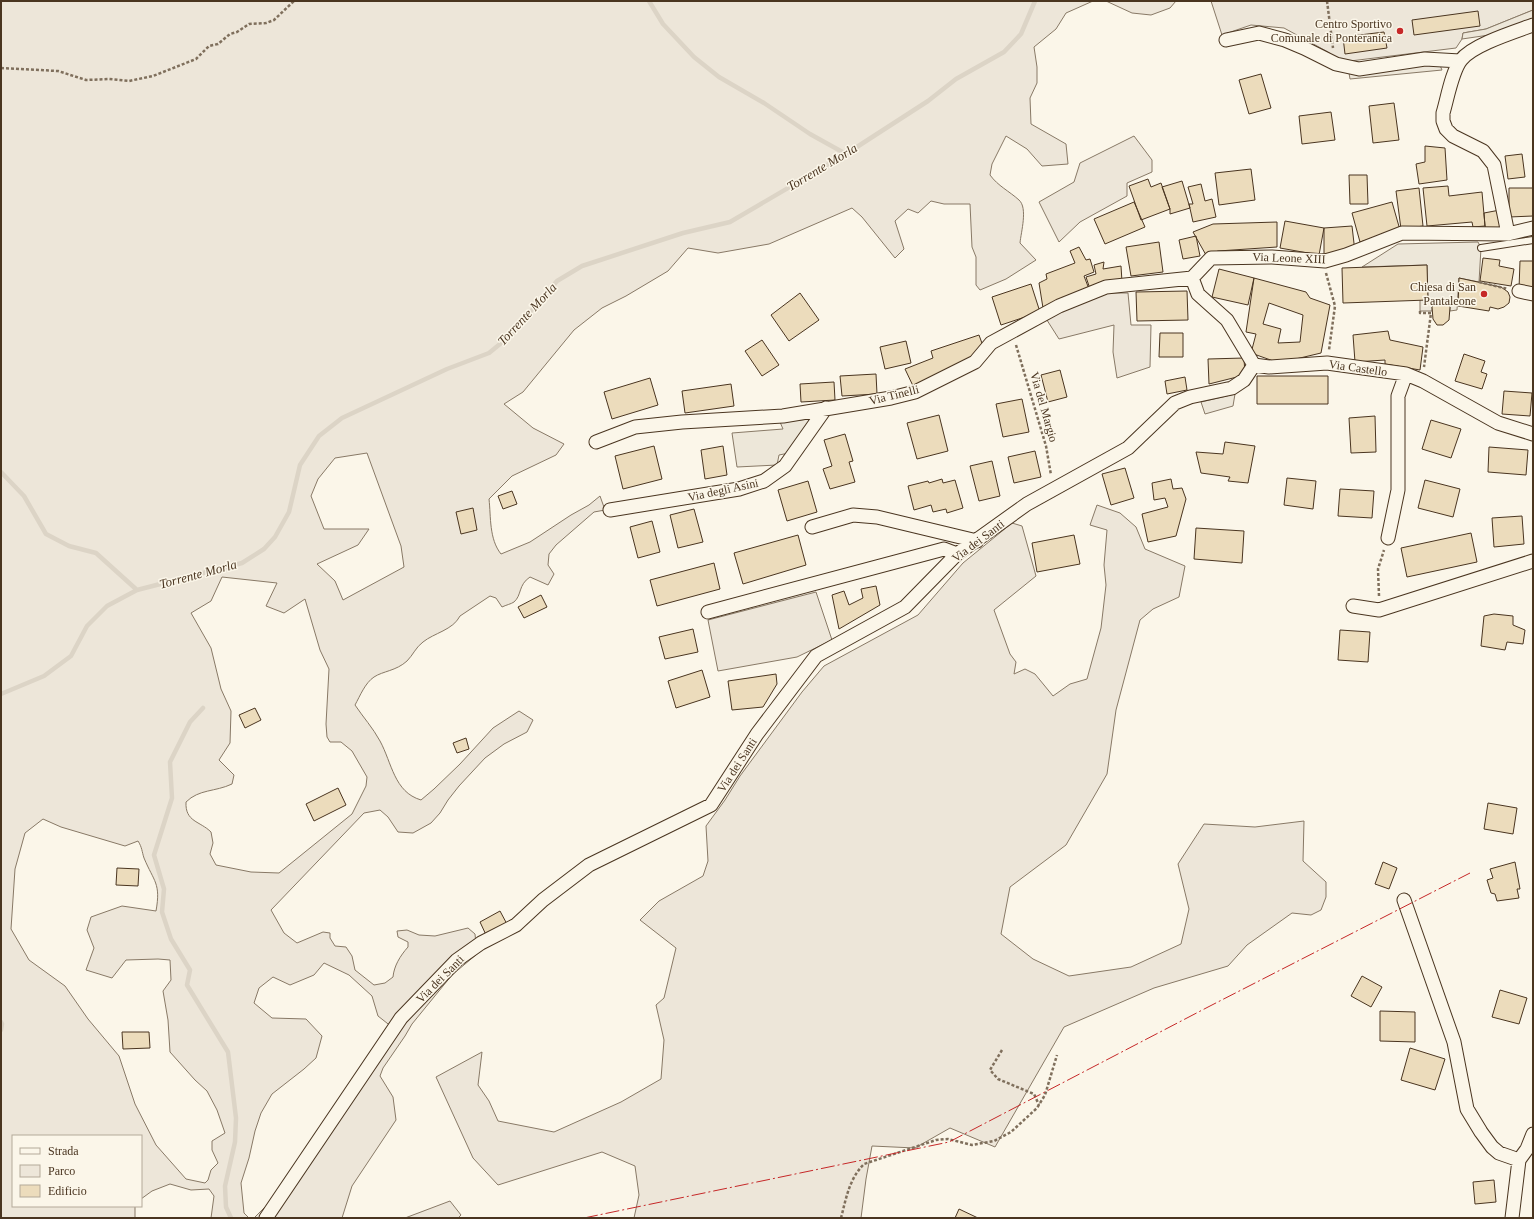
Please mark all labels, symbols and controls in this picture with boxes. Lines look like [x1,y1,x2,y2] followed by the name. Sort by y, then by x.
[1271,17,1393,45] place label: Centro Sportivo Comunale di Ponteranica
[1395,26,1405,36] marker: Centro Sportivo Comunale di Ponteranica
[784,140,860,194] water label: Torrente Morla
[1252,250,1326,266] street label: Via Leone XIII
[494,279,560,348] water label: Torrente Morla
[1410,280,1476,308] place label: Chiesa di San Pantaleone
[1479,289,1489,299] marker: Chiesa di San Pantaleone
[1328,357,1388,379] street label: Via Castello
[1027,370,1061,444] street label: Via del Margio
[868,382,921,408] street label: Via Tinelli
[686,476,760,504] street label: Via degli Asini
[949,516,1007,565] street label: Via dei Santi
[158,556,239,592] water label: Torrente Morla
[714,735,760,795] street label: Via dei Santi
[413,952,467,1006] street label: Via dei Santi
[12,1135,142,1207] legend
[48,1144,79,1158] text: Strada
[48,1164,75,1178] text: Parco
[48,1184,87,1198] text: Edificio

